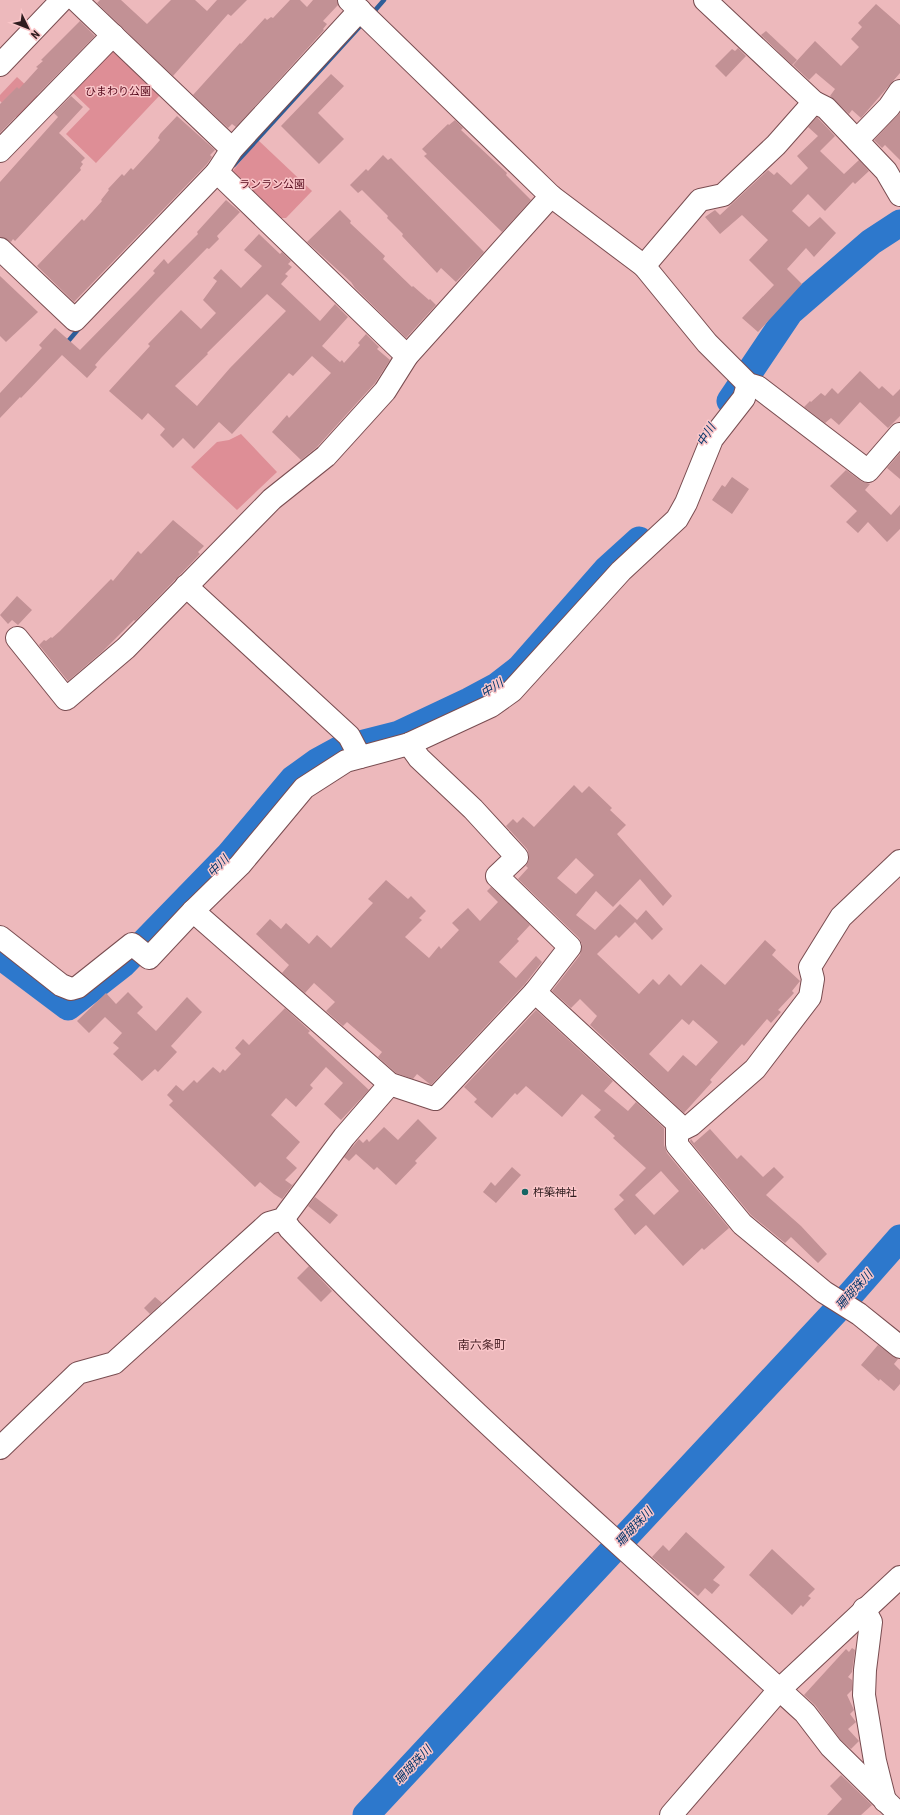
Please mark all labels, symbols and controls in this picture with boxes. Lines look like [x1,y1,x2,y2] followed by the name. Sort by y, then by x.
[8,8,48,48] north arrow
[28,28,42,42] text: N
[85,85,151,98] park label: ひまわり公園
[239,178,305,191] park label: ランラン公園
[694,419,719,449] water label: 中川
[478,675,508,700] water label: 中川
[205,851,233,880] water label: 中川
[533,1186,577,1199] place label: 杵築神社
[520,1187,530,1197] marker: 杵築神社
[833,1266,877,1313] water label: 珊瑚珠川
[458,1338,506,1352] district label: 南六条町
[613,1503,657,1549] water label: 珊瑚珠川
[392,1741,436,1787] water label: 珊瑚珠川

